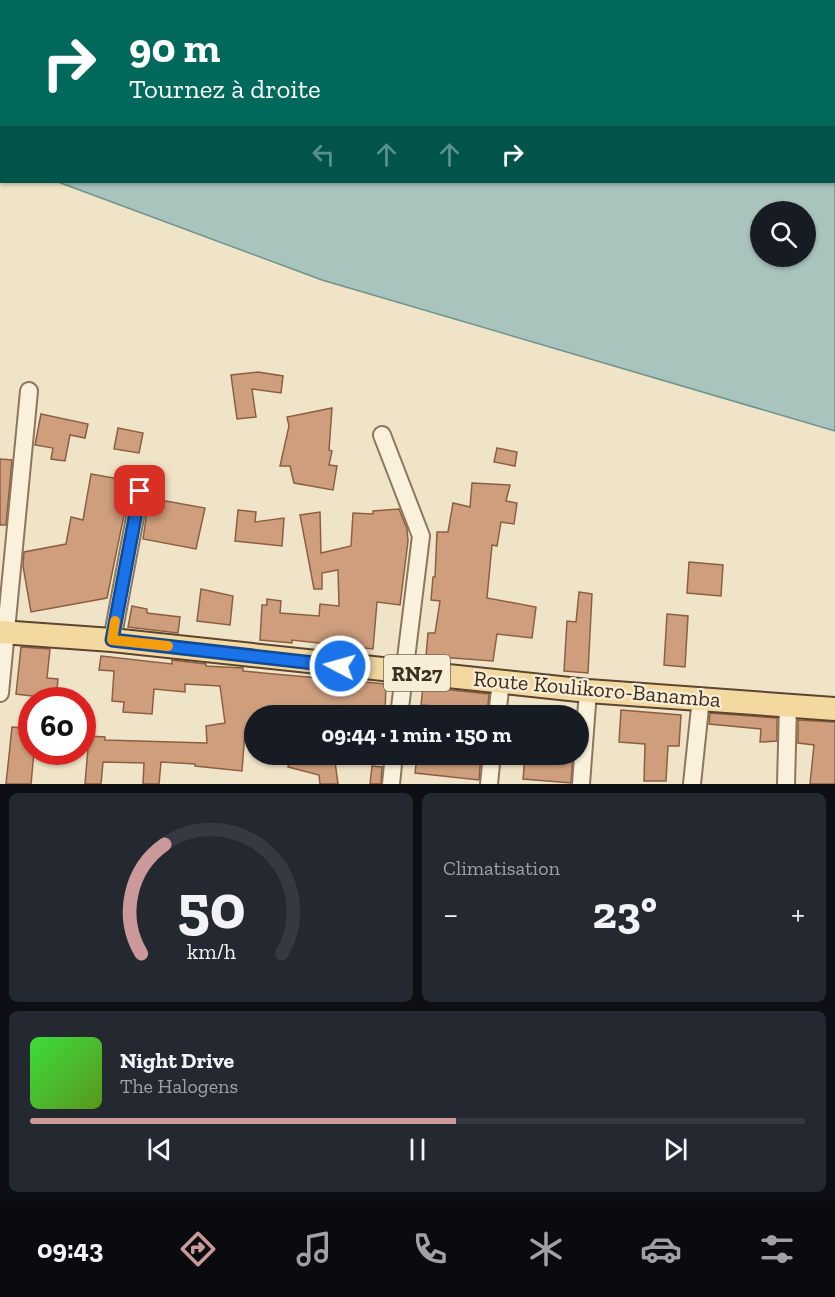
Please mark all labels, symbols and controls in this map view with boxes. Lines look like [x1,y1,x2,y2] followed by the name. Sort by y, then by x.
[129,22,220,73] text: 90 m
[30,24,108,102] icon: right
[129,73,321,105] text: Tournez à droite
[307,138,340,171] icon: left
[370,138,403,171] icon: ahead
[433,138,466,171] icon: ahead
[496,138,529,171] icon: right
[750,201,816,267] map controls
[750,201,816,267] button: search
[114,465,165,516] pin
[123,474,156,507] icon: arrive
[308,634,372,698] position arrow
[384,655,450,691] road number: RN27
[472,665,722,713] street label: Route Koulikoro-Banamba
[18,687,96,765] speed limit sign: 60
[322,721,511,748] text: 09:44 · 1 min · 150 m
[443,856,560,880] text: Climatisation
[177,869,245,944] text: 50
[593,886,657,940] text: 23°
[443,894,458,933] text: −
[791,894,805,933] text: +
[187,940,235,965] text: km/h
[120,1047,234,1074] text: Night Drive
[120,1074,238,1098] text: The Halogens
[143,1133,176,1166] icon: previous
[401,1133,434,1166] icon: pause
[659,1133,692,1166] icon: next
[177,1228,219,1270] icon: directions
[293,1228,335,1270] icon: music
[409,1228,451,1270] icon: phone
[525,1228,567,1270] icon: climate
[640,1228,682,1270] icon: car
[756,1228,798,1270] icon: filters
[37,1233,103,1265] text: 09:43

